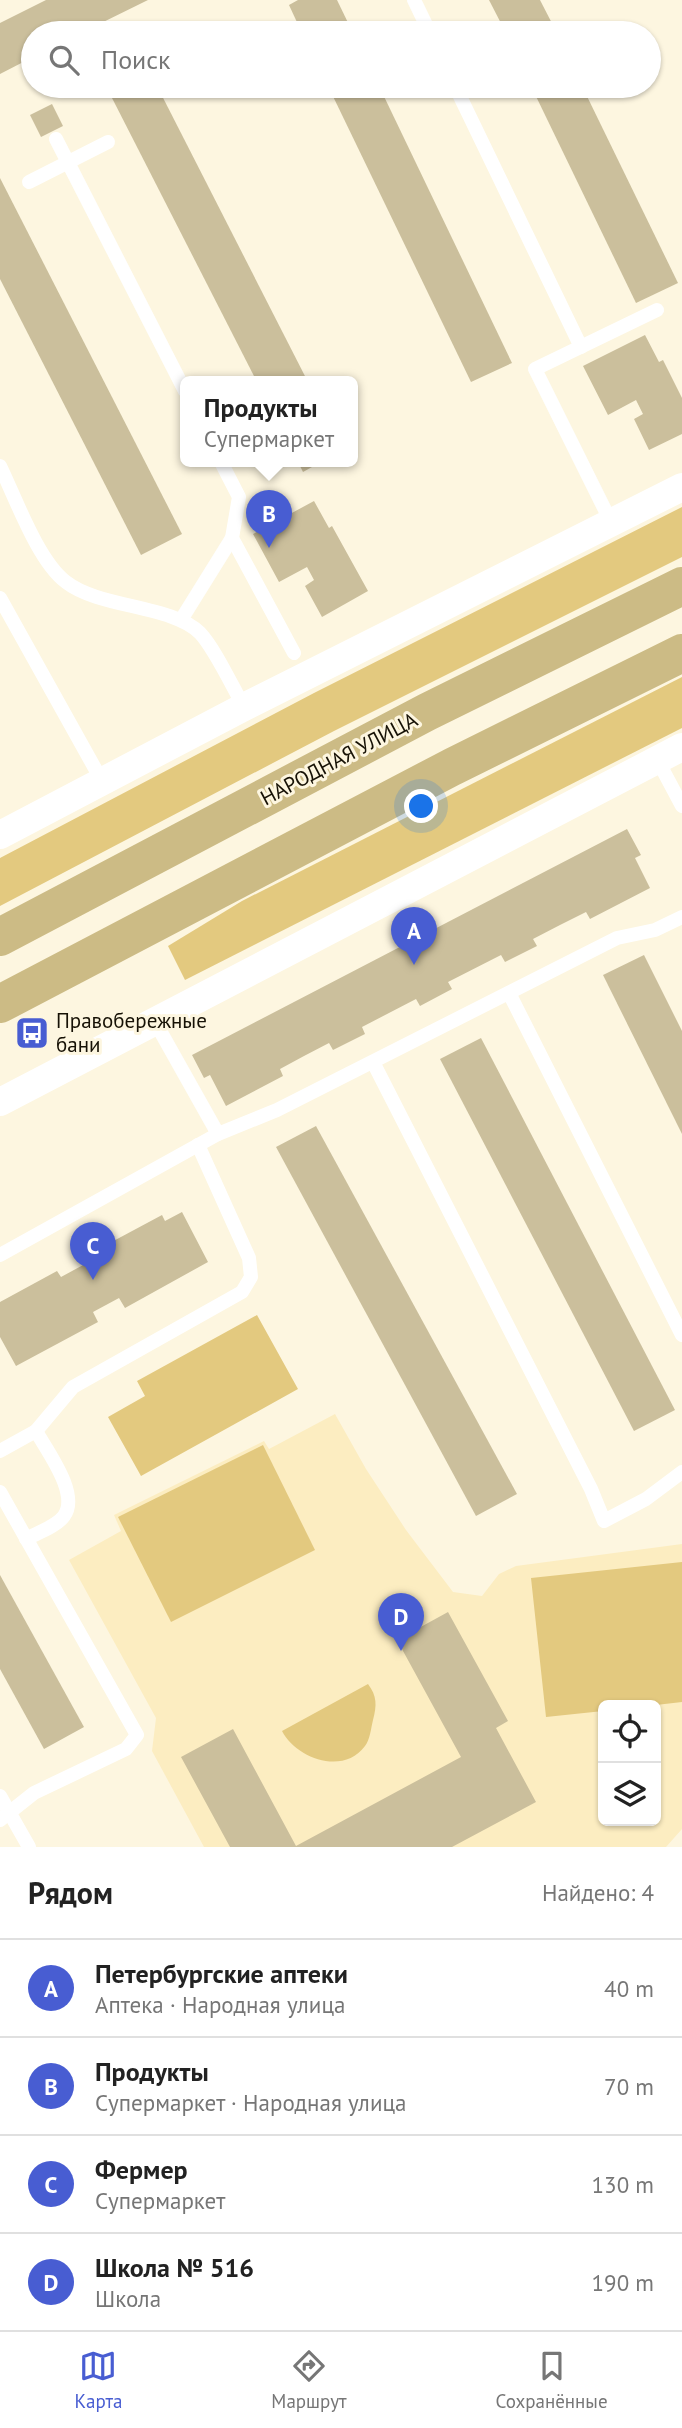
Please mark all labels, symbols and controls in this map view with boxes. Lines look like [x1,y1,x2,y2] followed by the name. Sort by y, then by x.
[21,21,661,98] search box
[45,41,83,79] icon: search
[101,43,170,76] text: Поиск
[180,376,358,467] popup
[204,391,317,424] text: Продукты
[204,424,334,453] text: Супермаркет
[246,490,292,548] pin: B
[256,705,422,811] street label: НАРОДНАЯ УЛИЦА
[404,789,438,823] your location
[391,907,437,965] pin: A
[56,1007,207,1058] place label: Правобережные бани
[13,1014,51,1052] bus stop icon: Правобережные бани
[70,1222,116,1280] pin: C
[378,1593,424,1651] pin: D
[598,1700,661,1826] map controls
[598,1700,661,1763] button: locate
[598,1763,661,1826] button: layers
[28,1873,113,1912] text: Рядом
[542,1878,654,1907] text: Найдено: 4
[95,1957,348,1990] text: Петербургские аптеки
[44,1974,58,2003] text: A
[604,1974,654,2003] text: 40 m
[95,1990,345,2019] text: Аптека · Народная улица
[95,2055,209,2088] text: Продукты
[44,2072,58,2101] text: B
[604,2072,654,2101] text: 70 m
[95,2088,407,2117] text: Супермаркет · Народная улица
[95,2153,188,2186] text: Фермер
[45,2170,57,2199] text: C
[592,2170,654,2199] text: 130 m
[95,2186,225,2215] text: Супермаркет
[95,2251,254,2284] text: Школа № 516
[44,2268,58,2297] text: D
[592,2268,654,2297] text: 190 m
[95,2284,161,2313] text: Школа
[74,2347,122,2413] tab: Карта
[271,2347,347,2413] tab: Маршрут
[495,2347,608,2413] tab: Сохранённые

